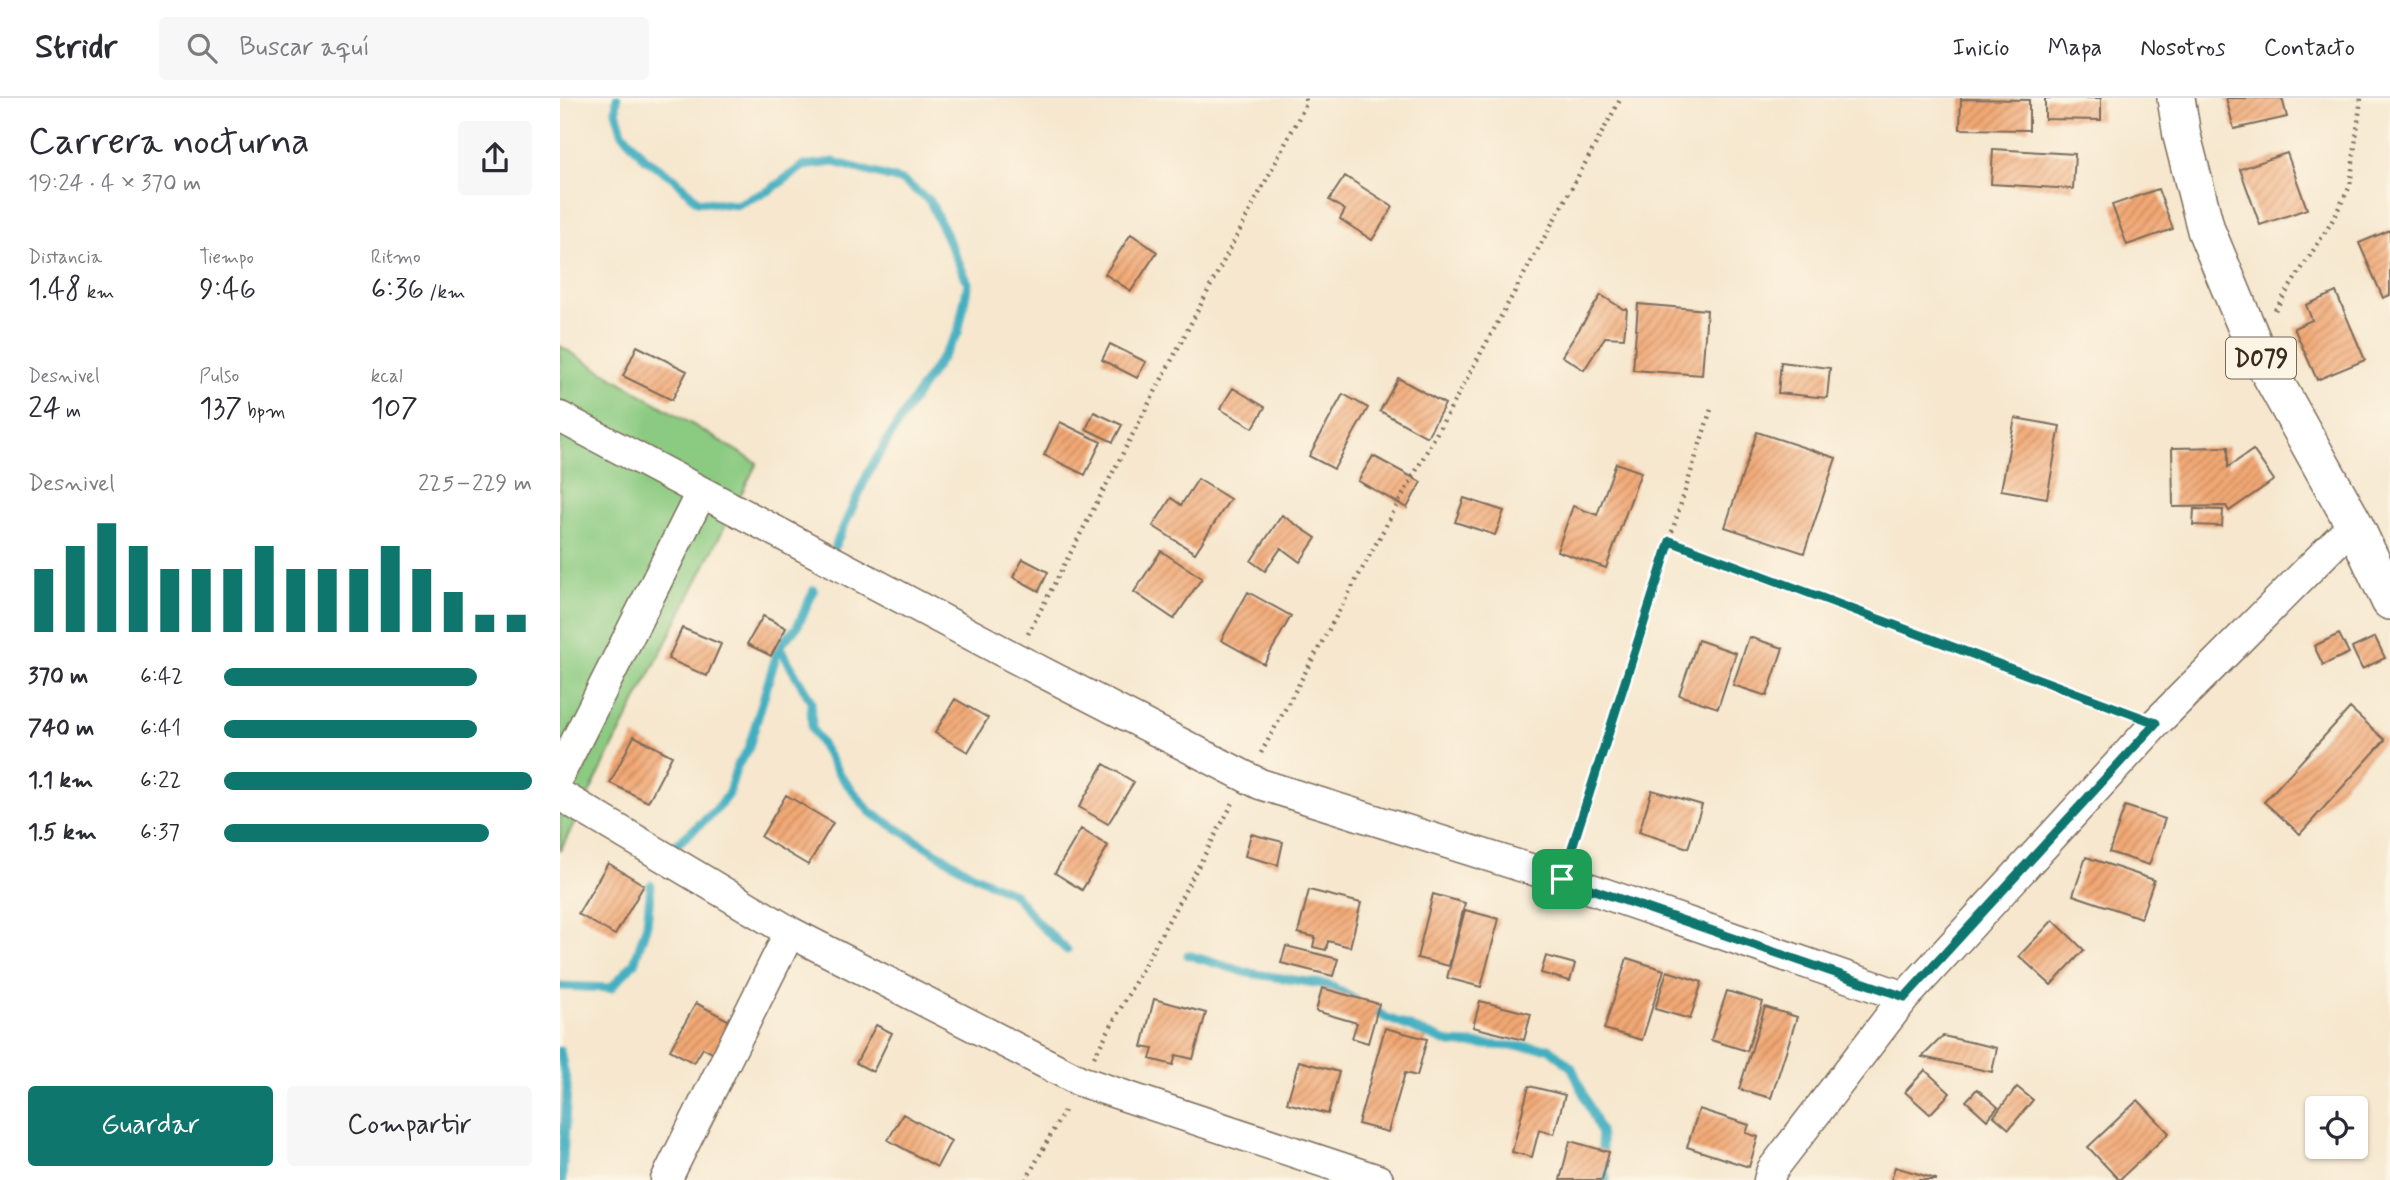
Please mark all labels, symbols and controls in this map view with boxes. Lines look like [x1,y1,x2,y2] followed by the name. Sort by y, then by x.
[159,17,649,80] search box
[35,26,117,70] text: Stridr
[183,29,221,67] icon: search
[239,31,370,65] text: Buscar aquí
[1952,33,2010,64] text: Inicio
[2048,33,2102,64] text: Mapa
[2140,33,2226,64] text: Nosotros
[2264,33,2355,64] text: Contacto
[28,118,310,167] text: Carrera nocturna
[458,121,532,195] button: share
[28,169,201,199] text: 19:24 · 4 × 370 m
[28,245,102,270] text: Distancia
[199,245,254,270] text: Tiempo
[371,245,421,270] text: Ritmo
[28,270,82,309] text: 1.48
[199,270,256,309] text: 9:46
[371,270,424,309] text: 6:36
[82,280,114,305] text: km
[424,280,465,305] text: /km
[2226,338,2296,379] road number: D079
[28,364,100,389] text: Desnivel
[199,364,239,389] text: Pulso
[371,364,403,389] text: kcal
[28,389,61,428] text: 24
[199,389,242,428] text: 137
[371,389,418,428] text: 107
[61,399,81,424] text: m
[242,399,286,424] text: bpm
[28,469,115,499] text: Desnivel
[418,469,532,499] text: 225–229 m
[28,662,88,692] text: 370 m
[140,662,183,692] text: 6:42
[28,714,94,744] text: 740 m
[140,714,181,744] text: 6:41
[28,766,93,796] text: 1.1 km
[140,766,181,796] text: 6:22
[28,818,97,848] text: 1.5 km
[140,818,180,848] text: 6:37
[1532,849,1592,909] pin
[1543,860,1581,898] icon: arrive
[28,1086,273,1166] button: Guardar
[287,1086,532,1166] button: Compartir
[2305,1096,2368,1159] map controls
[2305,1096,2368,1159] button: locate

